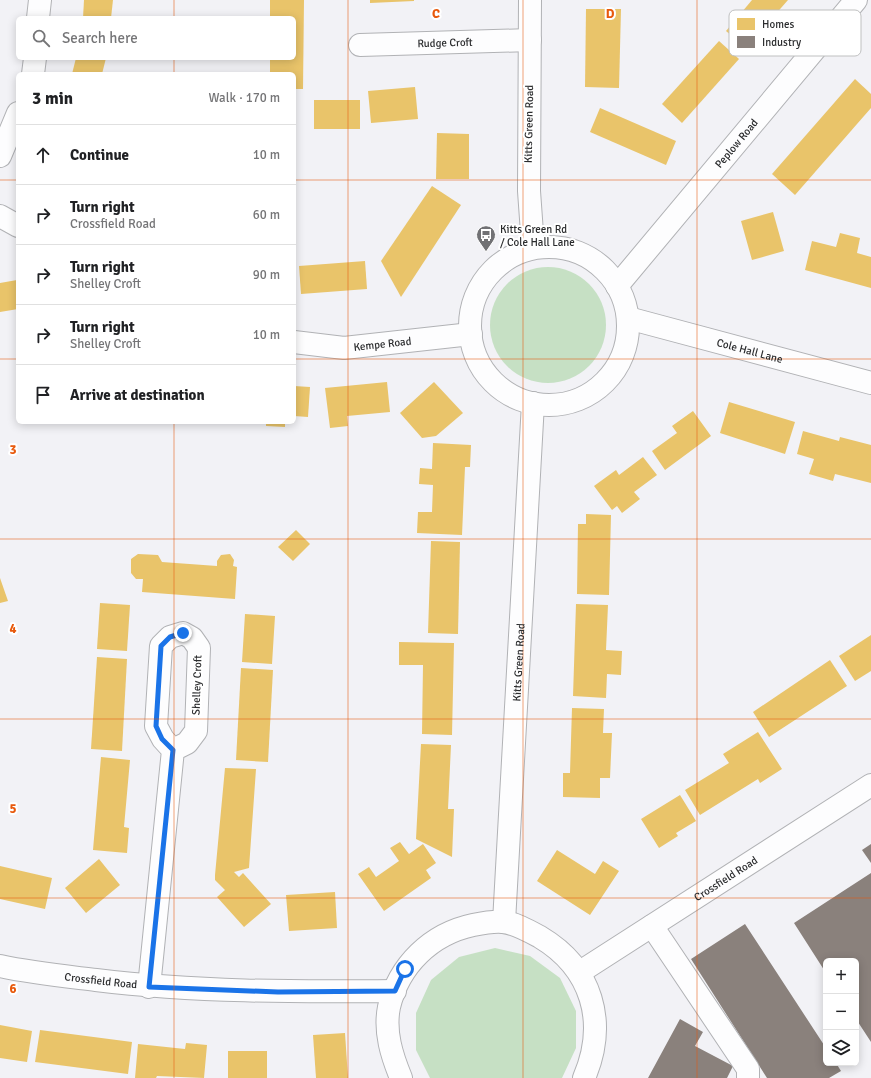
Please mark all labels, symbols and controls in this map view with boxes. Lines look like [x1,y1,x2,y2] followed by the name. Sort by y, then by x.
[432,6,440,22] text: C
[606,6,615,22] text: D
[729,10,861,56] legend
[16,16,296,60] search box
[762,18,794,31] text: Homes
[30,27,52,49] icon: search
[62,29,138,47] text: Search here
[417,35,473,50] street label: Rudge Croft
[762,36,802,49] text: Industry
[522,85,536,163] street label: Kitts Green Road
[32,88,73,109] text: 3 min
[209,90,280,106] text: Walk · 170 m
[712,116,761,170] street label: Peplow Road
[32,144,54,166] icon: ahead
[70,146,129,164] text: Continue
[253,147,280,163] text: 10 m
[70,198,135,216] text: Turn right
[32,204,54,226] icon: right
[253,207,280,223] text: 60 m
[70,216,156,232] text: Crossfield Road
[500,223,575,249] place label: Kitts Green Rd / Cole Hall Lane
[475,224,497,252] bus stop icon: Kitts Green Rd / Cole Hall Lane
[70,258,135,276] text: Turn right
[32,264,54,286] icon: right
[253,267,280,283] text: 90 m
[70,276,141,292] text: Shelley Croft
[70,318,135,336] text: Turn right
[32,324,54,346] icon: right
[253,327,280,343] text: 10 m
[353,334,412,353] street label: Kempe Road
[70,336,141,352] text: Shelley Croft
[715,336,784,366] street label: Cole Hall Lane
[32,384,54,406] icon: arrive
[70,386,205,404] text: Arrive at destination
[9,442,17,458] text: 3
[9,621,17,637] text: 4
[510,623,527,702] street label: Kitts Green Road
[174,624,192,642] route end
[189,655,205,715] street label: Shelley Croft
[9,801,17,817] text: 5
[691,853,760,904] street label: Crossfield Road
[823,958,859,1066] map controls
[823,958,859,994] button: +
[396,960,414,978] route start
[64,970,138,991] street label: Crossfield Road
[9,981,17,997] text: 6
[823,994,859,1030] button: −
[823,1030,859,1066] button: layers

